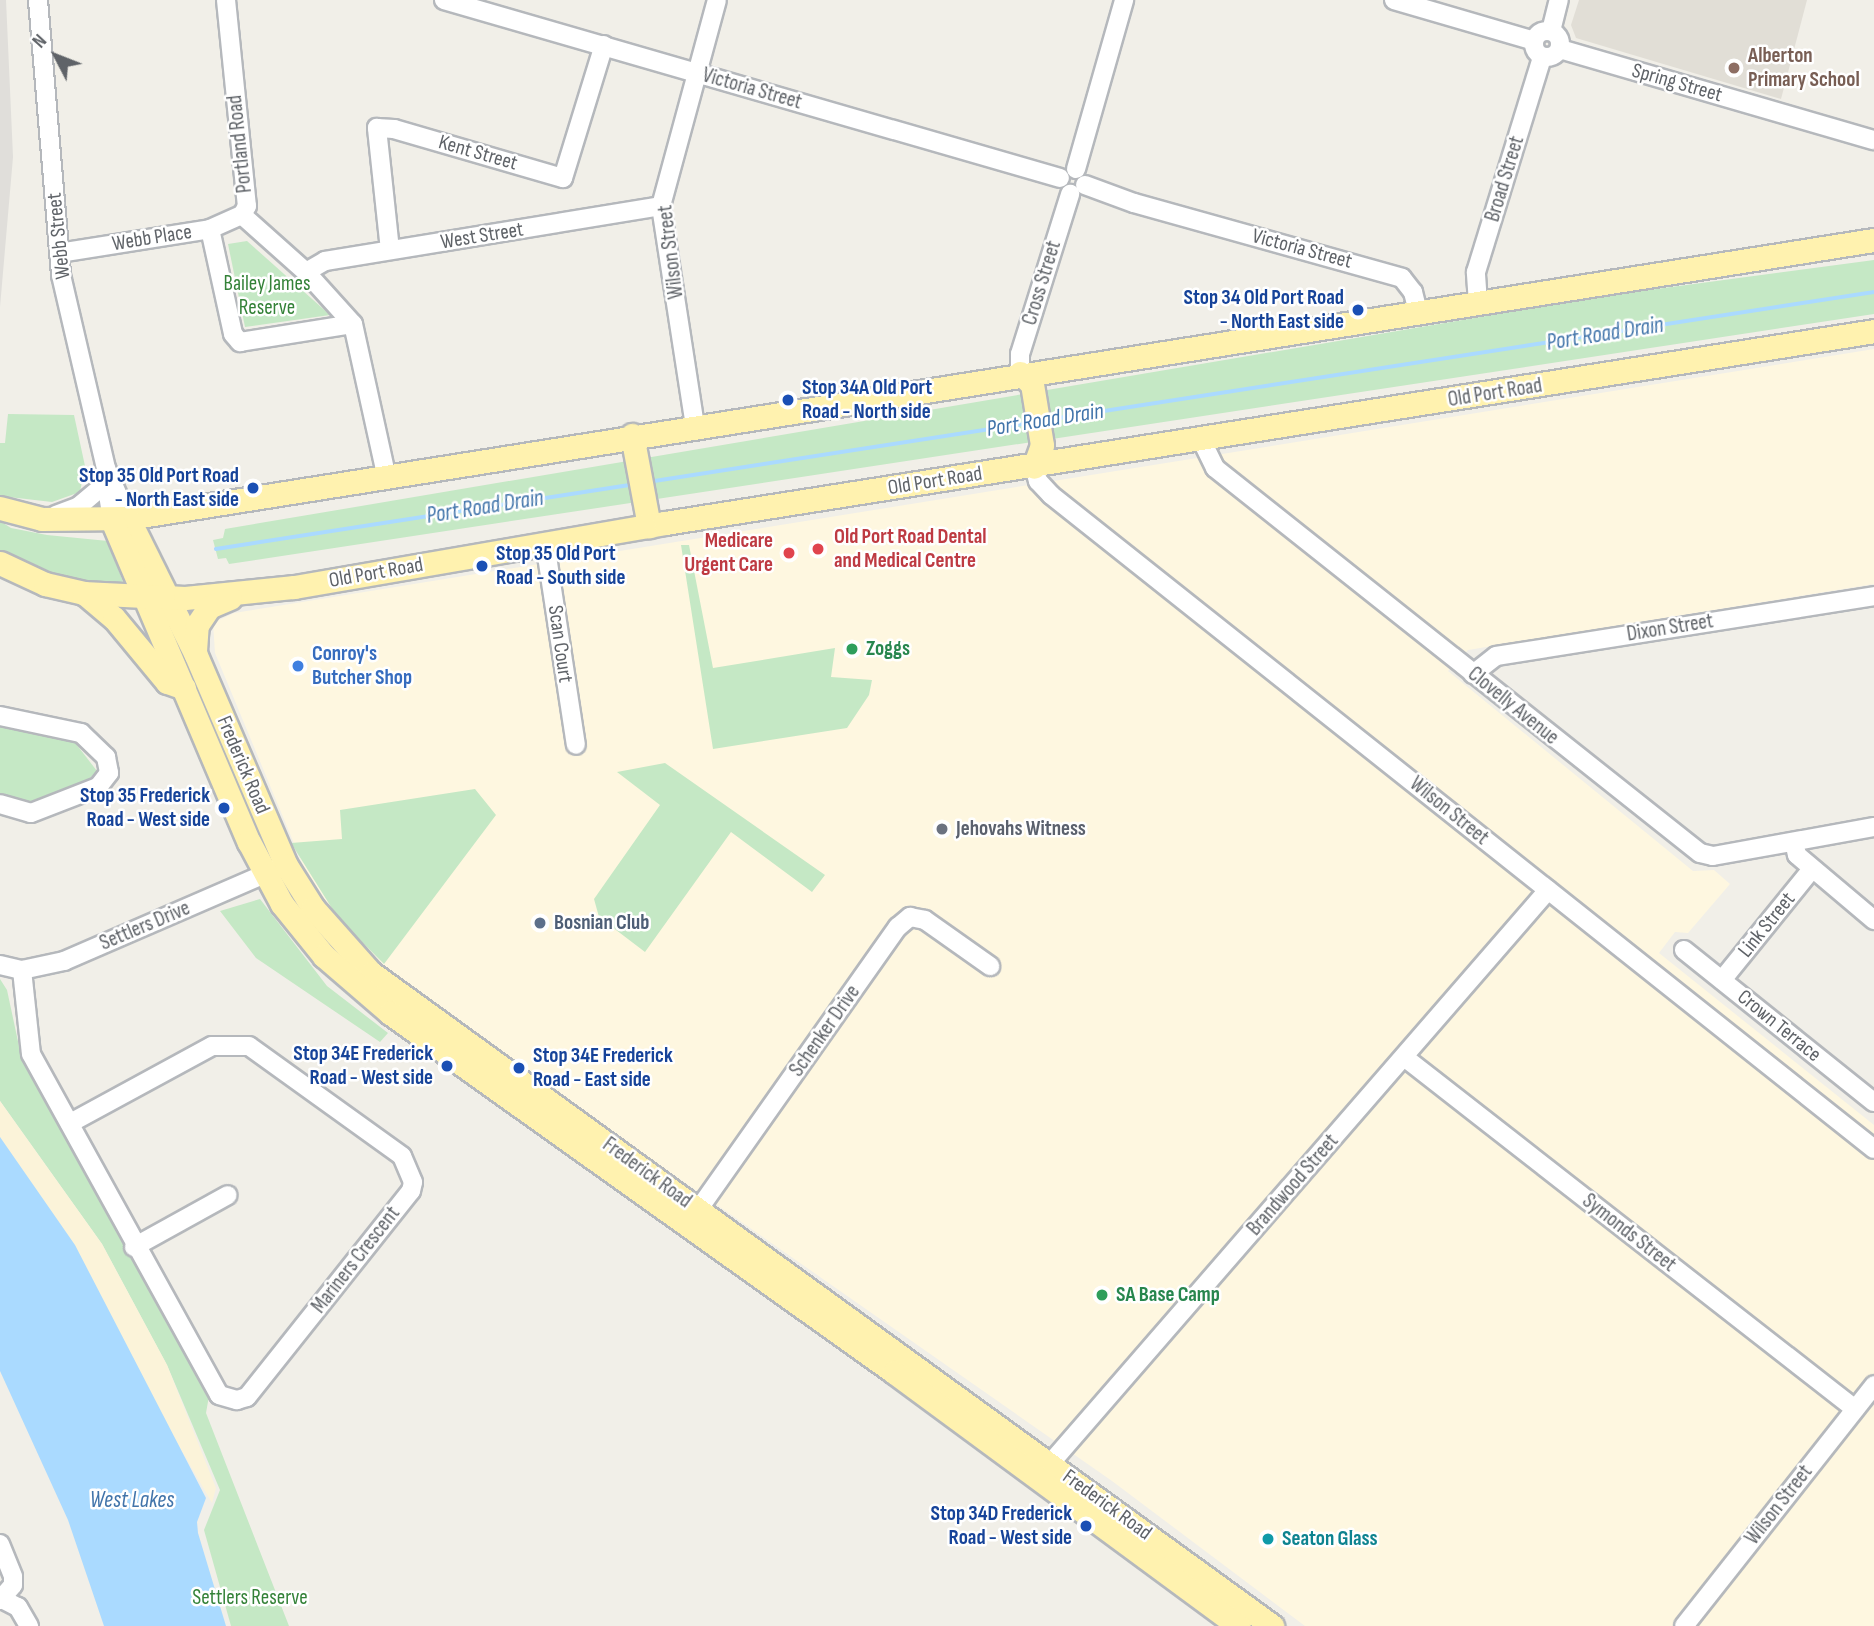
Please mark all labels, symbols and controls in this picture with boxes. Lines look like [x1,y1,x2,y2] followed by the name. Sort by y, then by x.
[21,21,91,91] north arrow
[28,30,52,53] text: N
[1748,43,1860,93] place label: Alberton Primary School
[1629,58,1725,108] street label: Spring Street
[1726,60,1742,76] marker: Alberton Primary School
[699,63,805,115] street label: Victoria Street
[222,94,258,194] street label: Portland Road
[436,130,520,176] street label: Kent Street
[1480,133,1530,225] street label: Broad Street
[42,192,76,280] street label: Webb Street
[653,204,689,300] street label: Wilson Street
[439,217,525,255] street label: West Street
[110,219,194,257] street label: Webb Place
[1249,224,1355,274] street label: Victoria Street
[1017,238,1067,328] street label: Cross Street
[224,271,310,321] park label: Bailey James Reserve
[1183,285,1344,335] place label: Stop 34 Old Port Road - North East side
[1350,302,1366,318] marker: Stop 34 Old Port Road - North East side
[1544,311,1666,357] water label: Port Road Drain
[1446,373,1544,413] street label: Old Port Road
[802,375,932,425] place label: Stop 34A Old Port Road - North side
[780,392,796,408] marker: Stop 34A Old Port Road - North side
[984,397,1106,443] water label: Port Road Drain
[886,461,984,501] street label: Old Port Road
[79,463,239,513] place label: Stop 35 Old Port Road - North East side
[245,480,261,496] marker: Stop 35 Old Port Road - North East side
[424,484,546,530] water label: Port Road Drain
[834,524,987,574] place label: Old Port Road Dental and Medical Centre
[684,528,773,578] place label: Medicare Urgent Care
[808,539,828,559] marker: Old Port Road Dental and Medical Centre
[496,541,625,591] place label: Stop 35 Old Port Road - South side
[779,543,799,563] marker: Medicare Urgent Care
[327,552,425,594] street label: Old Port Road
[474,558,490,574] marker: Stop 35 Old Port Road - South side
[542,604,578,684] street label: Scan Court
[1625,609,1715,647] street label: Dixon Street
[866,636,910,662] place label: Zoggs
[312,641,412,691] place label: Conroy's Butcher Shop
[844,641,860,657] marker: Zoggs
[290,658,306,674] marker: Conroy's Butcher Shop
[1462,662,1564,750] street label: Clovelly Avenue
[211,712,275,818] street label: Frederick Road
[1404,772,1494,850] street label: Wilson Street
[80,783,210,833] place label: Stop 35 Frederick Road - West side
[216,800,232,816] marker: Stop 35 Frederick Road - West side
[956,816,1086,842] place label: Jehovahs Witness
[934,821,950,837] marker: Jehovahs Witness
[1733,887,1801,963] street label: Link Street
[96,896,194,956] street label: Settlers Drive
[554,910,649,936] place label: Bosnian Club
[532,915,548,931] marker: Bosnian Club
[784,980,866,1082] street label: Schenker Drive
[1732,985,1826,1067] street label: Crown Terrace
[293,1041,433,1091] place label: Stop 34E Frederick Road - West side
[533,1043,673,1093] place label: Stop 34E Frederick Road - East side
[439,1058,455,1074] marker: Stop 34E Frederick Road - West side
[511,1060,527,1076] marker: Stop 34E Frederick Road - East side
[1242,1129,1344,1241] street label: Brandwood Street
[598,1132,696,1214] street label: Frederick Road
[1577,1189,1681,1277] street label: Symonds Street
[306,1202,406,1318] street label: Mariners Crescent
[1116,1282,1220,1308] place label: SA Base Camp
[1094,1287,1110,1303] marker: SA Base Camp
[1740,1460,1818,1550] street label: Wilson Street
[1058,1464,1156,1546] street label: Frederick Road
[90,1486,174,1514] water label: West Lakes
[930,1501,1072,1551] place label: Stop 34D Frederick Road - West side
[1078,1518,1094,1534] marker: Stop 34D Frederick Road - West side
[1282,1526,1377,1552] place label: Seaton Glass
[1260,1531,1276,1547] marker: Seaton Glass
[192,1585,308,1611] park label: Settlers Reserve

